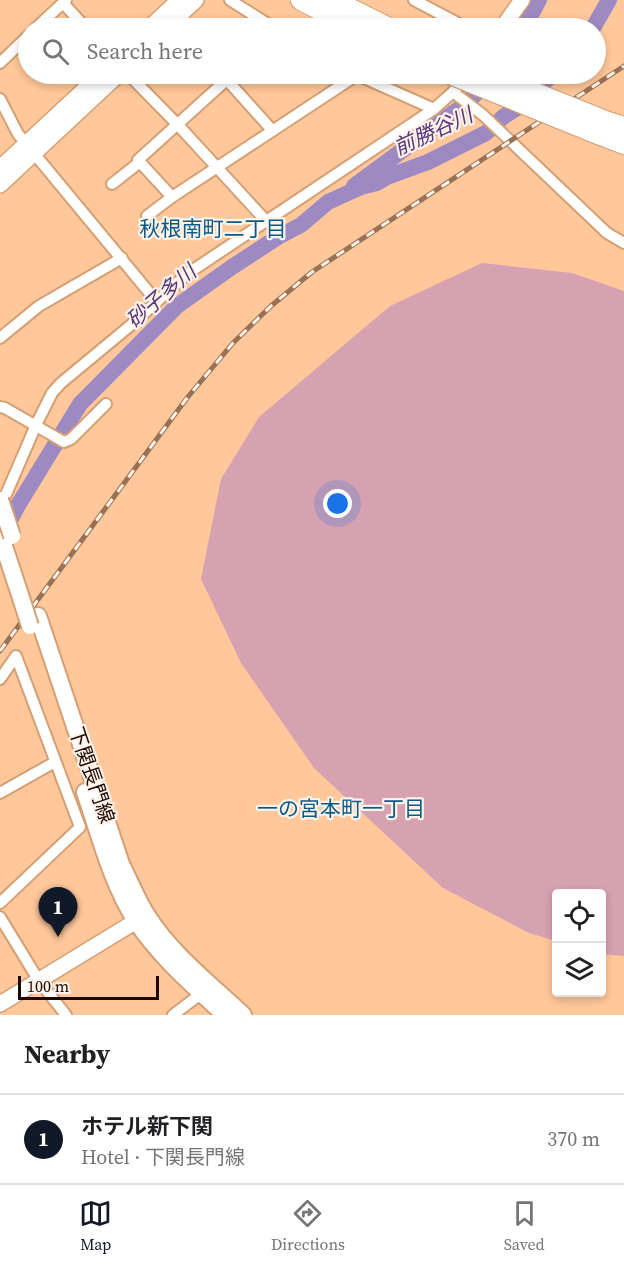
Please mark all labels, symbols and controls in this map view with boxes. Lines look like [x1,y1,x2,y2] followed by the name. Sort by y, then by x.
[18,18,606,84] search box
[39,35,72,68] icon: search
[87,36,203,66] text: Search here
[389,99,479,162] water label: 前勝谷川
[140,214,287,243] district label: 秋根南町二丁目
[120,256,204,334] water label: 砂子多川
[323,489,352,518] your location
[62,723,122,827] street label: 下関長門線
[257,794,425,823] district label: 一の宮本町一丁目
[38,888,78,937] pin: 1
[552,889,606,997] map controls
[552,889,606,943] button: locate
[552,943,606,997] button: layers
[18,973,159,1000] scale bar
[27,975,69,997] text: 100 m
[24,1036,110,1072] text: Nearby
[81,1111,213,1141] text: ホテル新下関
[38,1125,49,1153] text: 1
[547,1125,600,1153] text: 370 m
[81,1143,245,1171] text: Hotel · 下関長門線
[79,1197,112,1255] tab: Map
[271,1197,345,1255] tab: Directions
[504,1197,545,1255] tab: Saved

